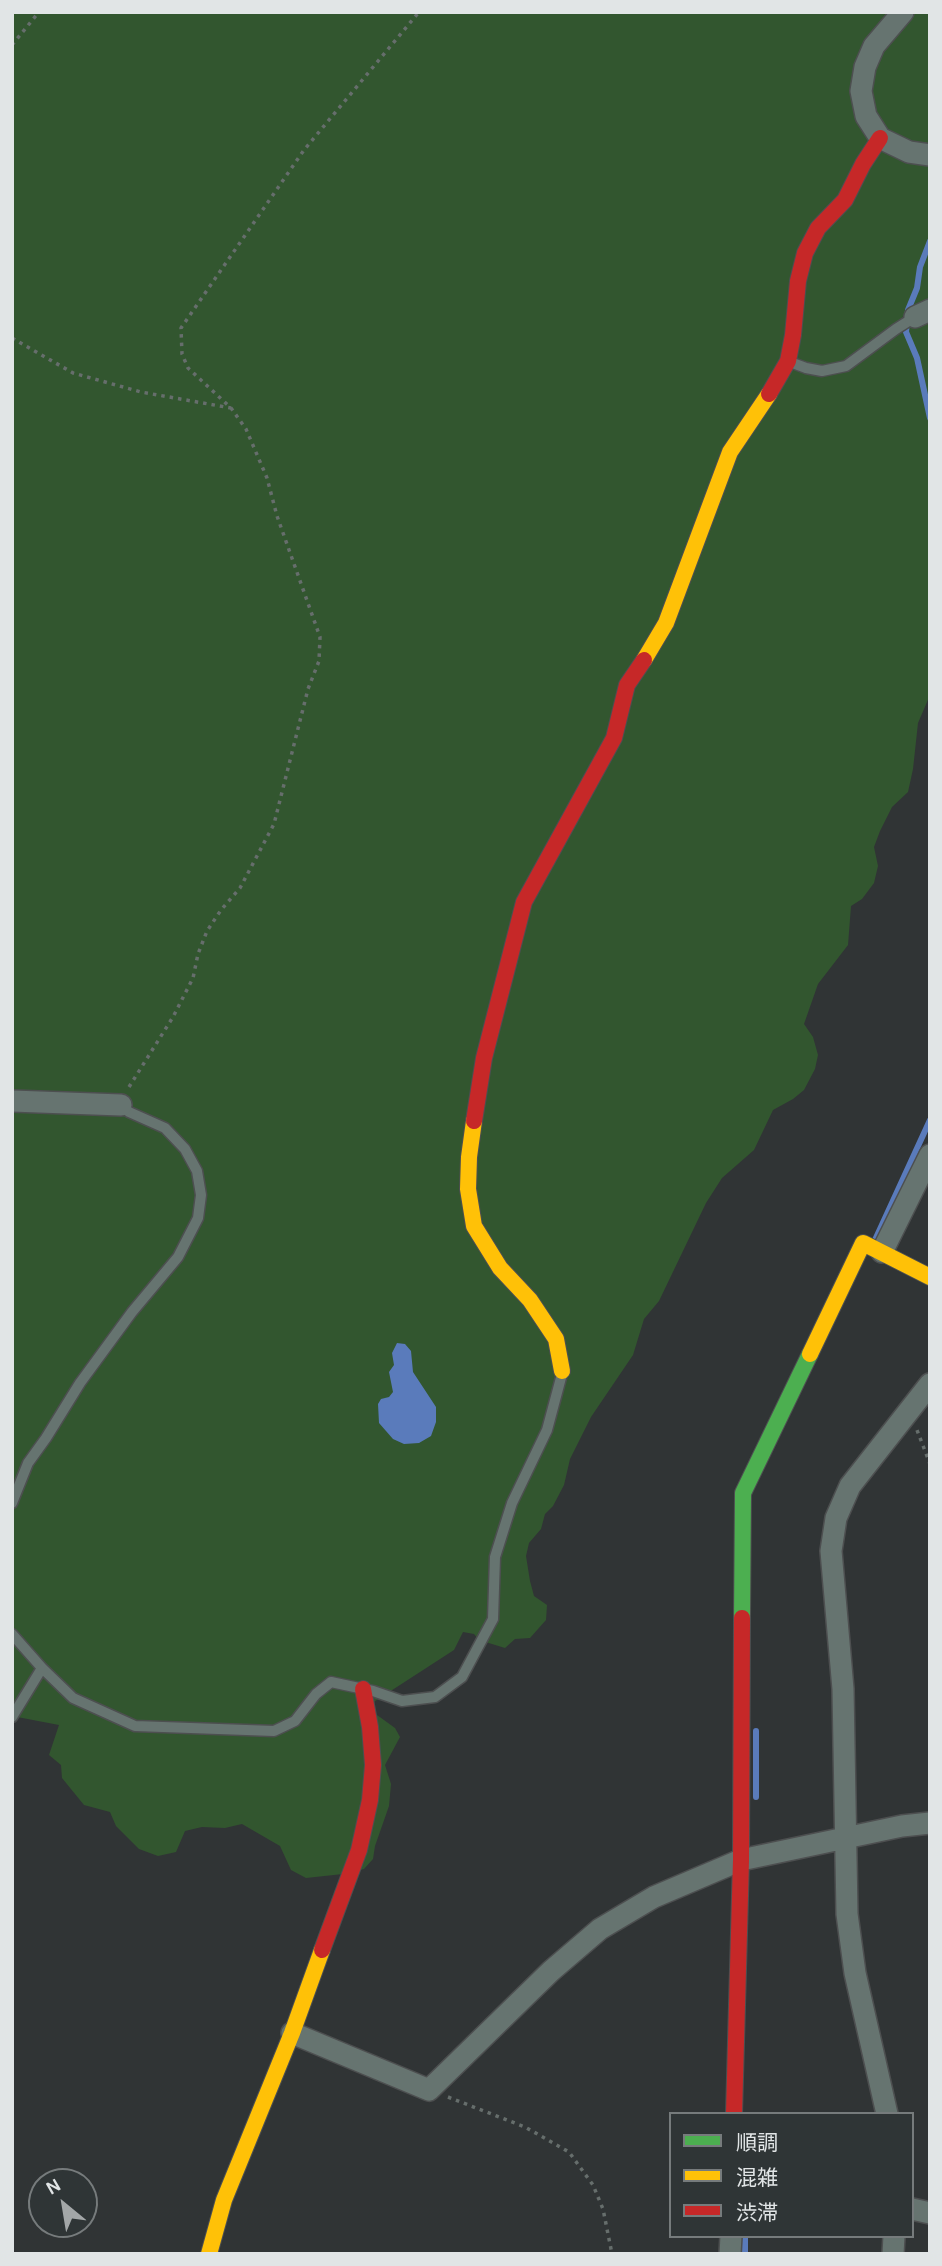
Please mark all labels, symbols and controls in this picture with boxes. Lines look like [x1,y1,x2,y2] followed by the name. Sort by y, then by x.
[669,2112,914,2238] legend
[736,2131,778,2155] text: 順調
[736,2166,778,2190] text: 混雑
[28,2168,98,2238] north arrow
[42,2174,65,2199] text: N
[736,2201,778,2225] text: 渋滞

